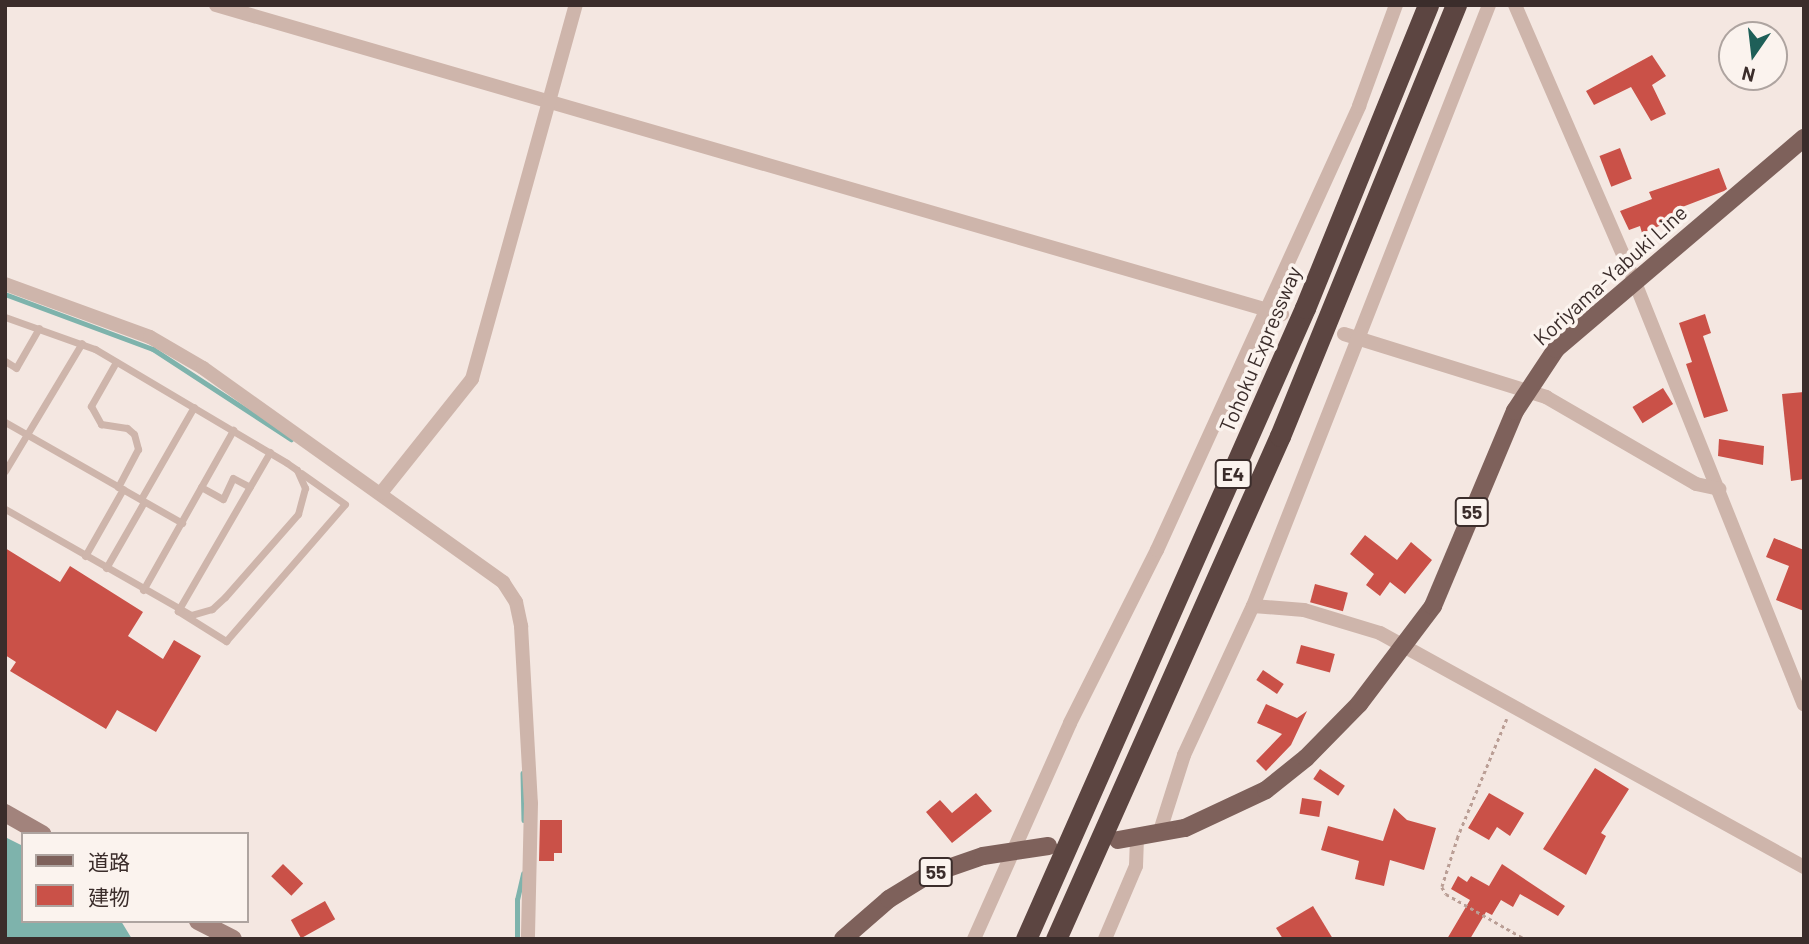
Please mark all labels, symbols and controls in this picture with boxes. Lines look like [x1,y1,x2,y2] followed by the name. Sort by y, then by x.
[1718,21,1788,91] north arrow
[1739,62,1757,88] text: N
[1528,200,1692,350] street label: Koriyama-Yabuki Line
[1214,262,1306,436] street label: Tohoku Expressway
[1214,458,1252,489] road number: E4
[1454,496,1490,527] road number: 55
[21,832,248,923] legend
[88,849,130,874] text: 道路
[918,856,954,888] road number: 55
[88,884,130,909] text: 建物

